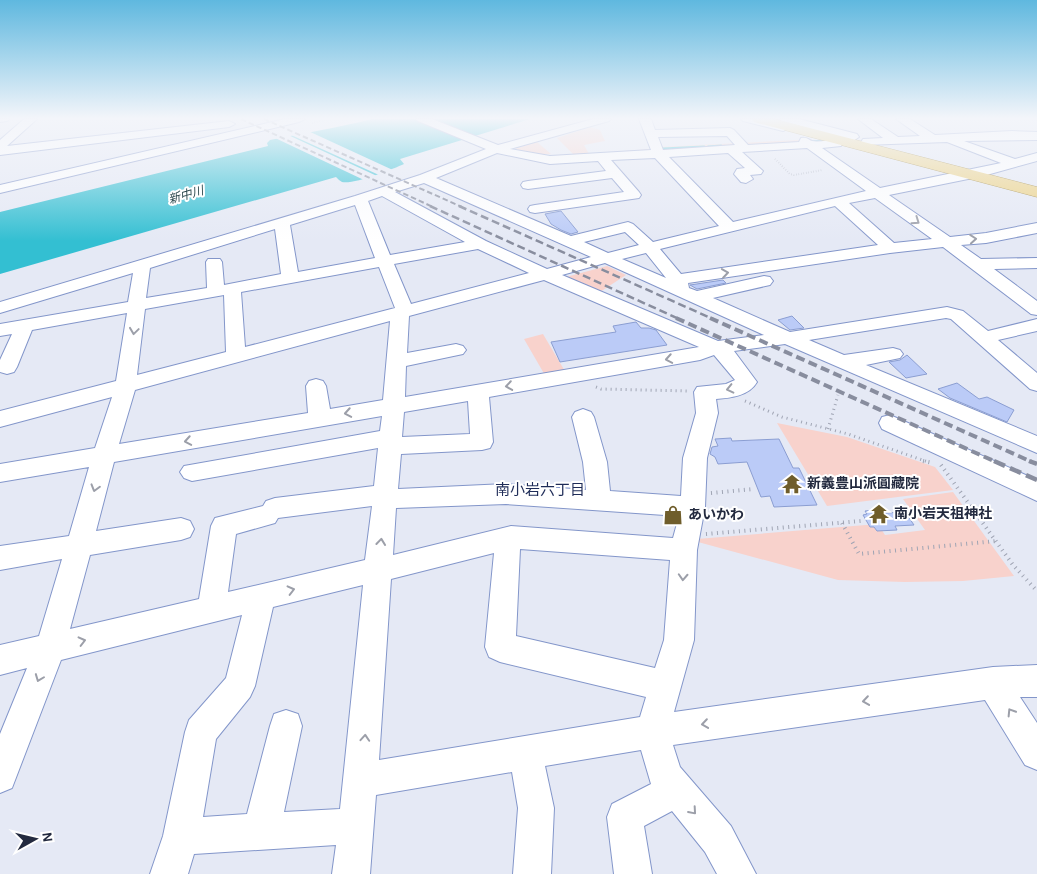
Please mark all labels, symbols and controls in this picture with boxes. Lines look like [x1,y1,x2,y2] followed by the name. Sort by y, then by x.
[167,183,207,206] water label: 新中川
[910,215,920,224] one-way arrow
[969,233,977,244] one-way arrow
[721,268,729,279] one-way arrow
[129,327,139,336] one-way arrow
[664,353,672,364] one-way arrow
[504,380,513,390] one-way arrow
[726,383,734,394] one-way arrow
[344,408,353,418] one-way arrow
[184,436,193,446] one-way arrow
[781,473,803,495] temple icon: 新義豊山派圓藏院
[807,475,919,491] place label: 新義豊山派圓藏院
[495,482,585,498] district label: 南小岩六丁目
[90,484,100,492] one-way arrow
[868,503,890,525] temple icon: 南小岩天祖神社
[662,504,684,526] shop icon: あいかわ
[894,505,992,521] place label: 南小岩天祖神社
[688,507,744,522] place label: あいかわ
[375,537,386,545] one-way arrow
[677,574,688,582] one-way arrow
[286,586,294,596] one-way arrow
[77,636,86,647] one-way arrow
[34,673,45,682] one-way arrow
[862,695,870,706] one-way arrow
[1008,709,1017,718] one-way arrow
[701,718,709,729] one-way arrow
[359,734,370,742] one-way arrow
[688,805,696,814] one-way arrow
[10,814,60,864] north arrow
[39,832,54,843] text: N

